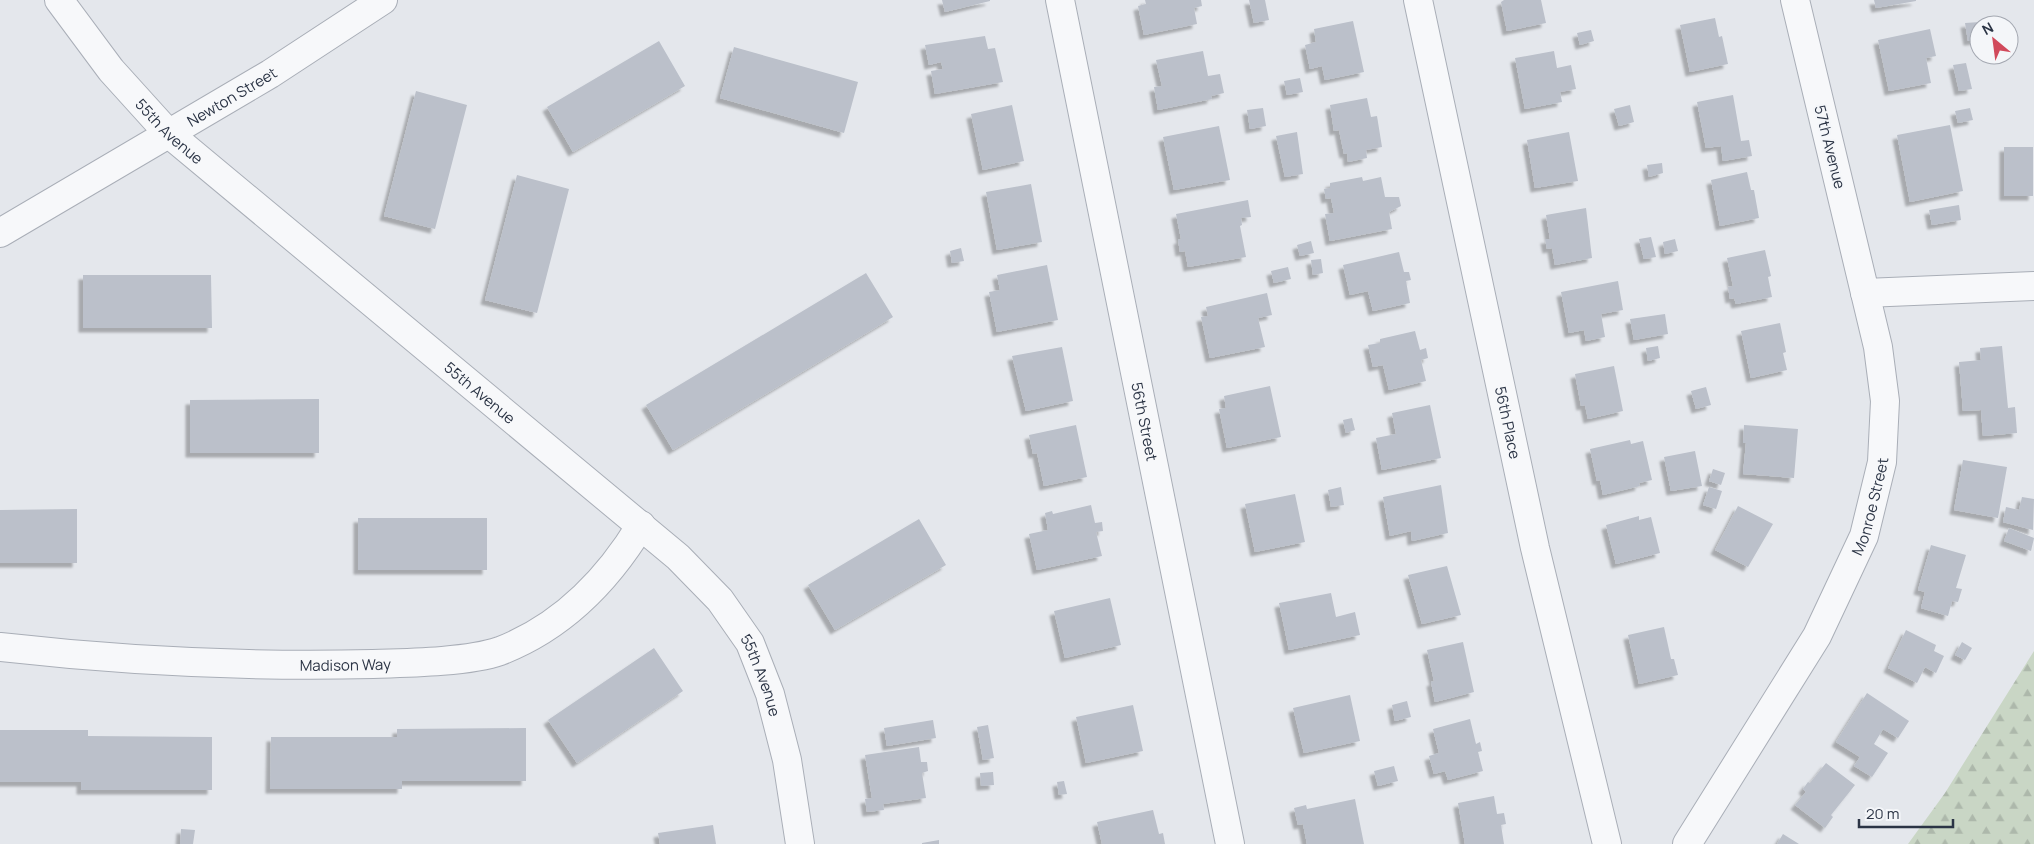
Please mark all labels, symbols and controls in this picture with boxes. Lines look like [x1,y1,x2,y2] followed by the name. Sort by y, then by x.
[1969,15,2019,65] north arrow
[1978,17,1996,39] text: N
[183,62,281,131] street label: Newton Street
[131,94,208,169] street label: 55th Avenue
[1809,103,1851,191] street label: 57th Avenue
[440,357,520,428] street label: 55th Avenue
[1127,380,1163,463] street label: 56th Street
[1490,384,1526,461] street label: 56th Place
[1846,457,1893,559] street label: Monroe Street
[736,629,786,719] street label: 55th Avenue
[300,653,391,675] street label: Madison Way
[1859,796,1953,828] scale bar
[1866,803,1899,824] text: 20 m

